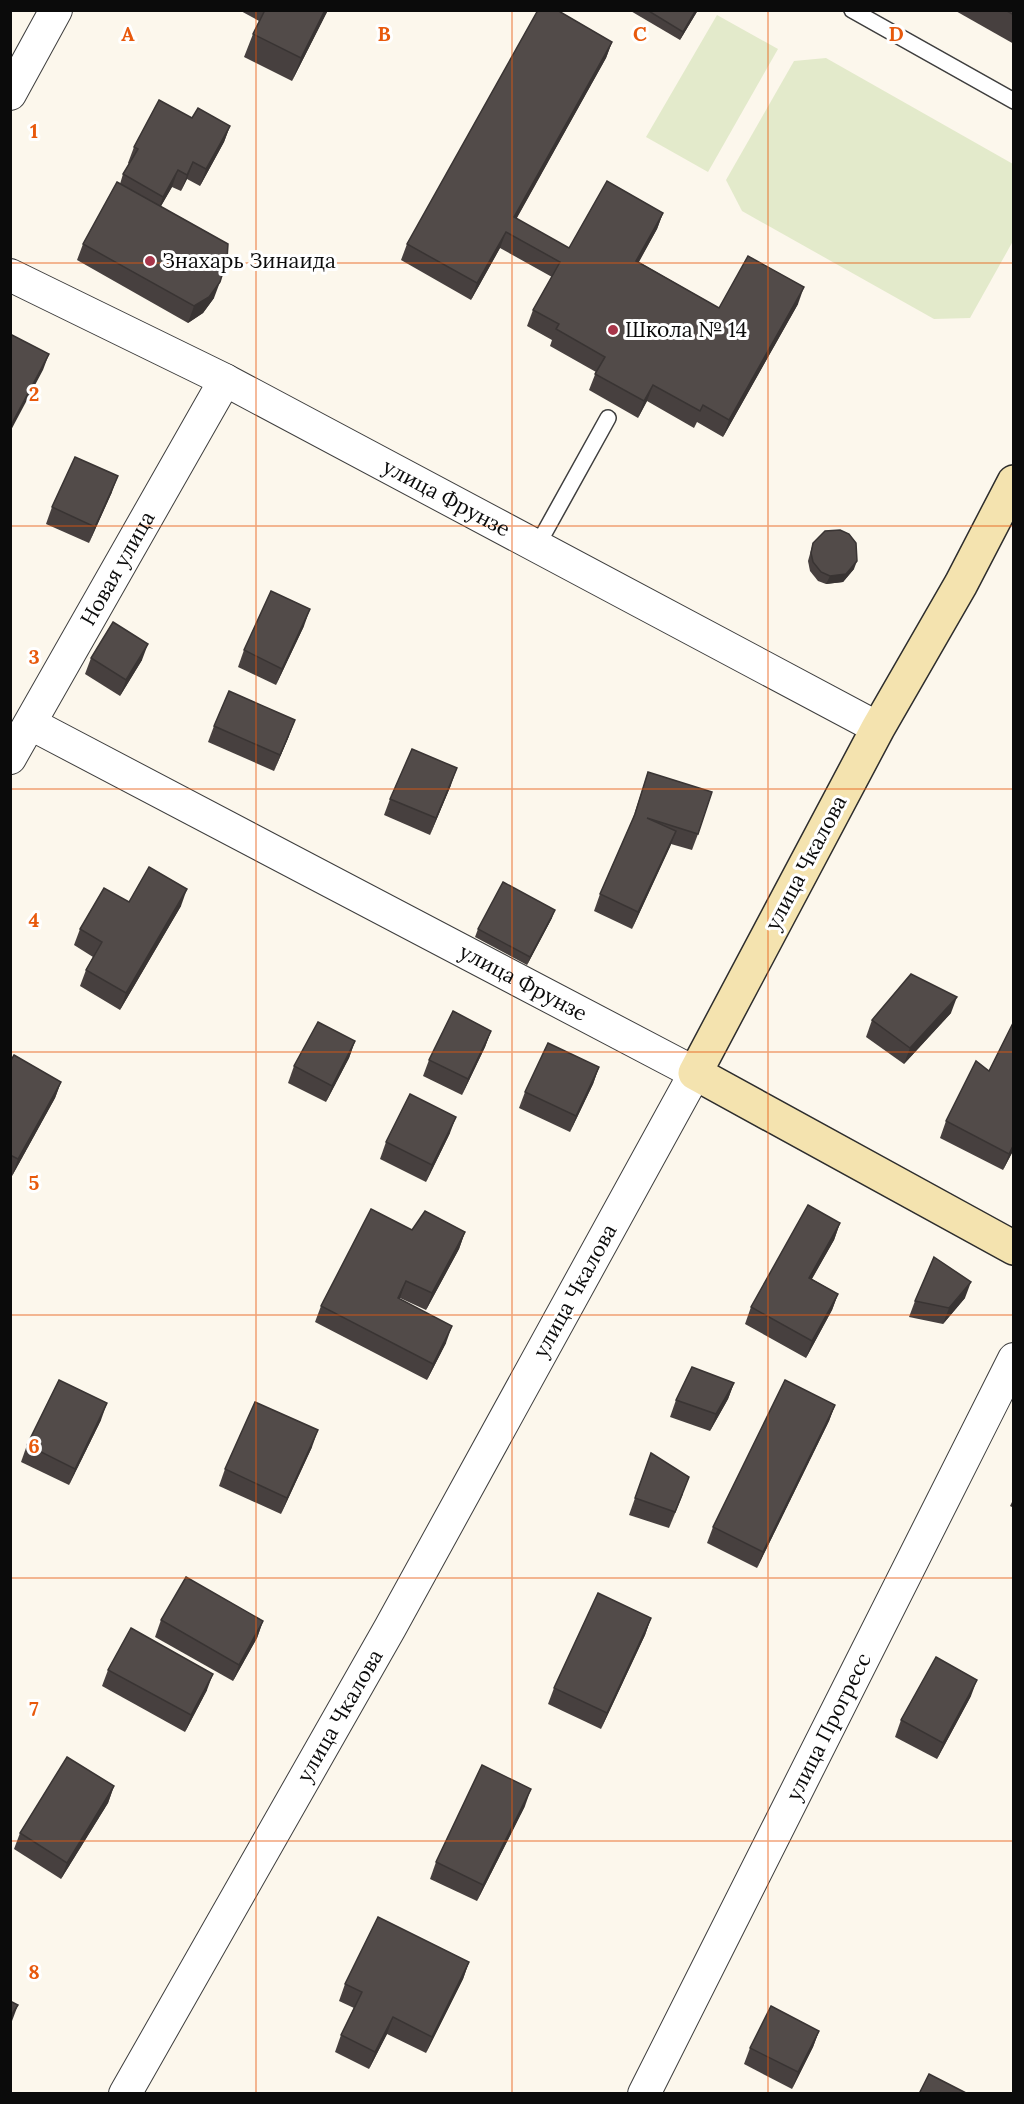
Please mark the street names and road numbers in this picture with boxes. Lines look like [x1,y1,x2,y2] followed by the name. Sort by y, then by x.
[378,452,515,542] street label: улица Фрунзе
[74,506,161,630] street label: Новая улица
[759,790,853,935] street label: улица Чкалова
[455,938,592,1027] street label: улица Фрунзе
[527,1219,623,1363] street label: улица Чкалова
[291,1644,389,1787] street label: улица Чкалова
[780,1648,877,1805] street label: улица Прогресс

